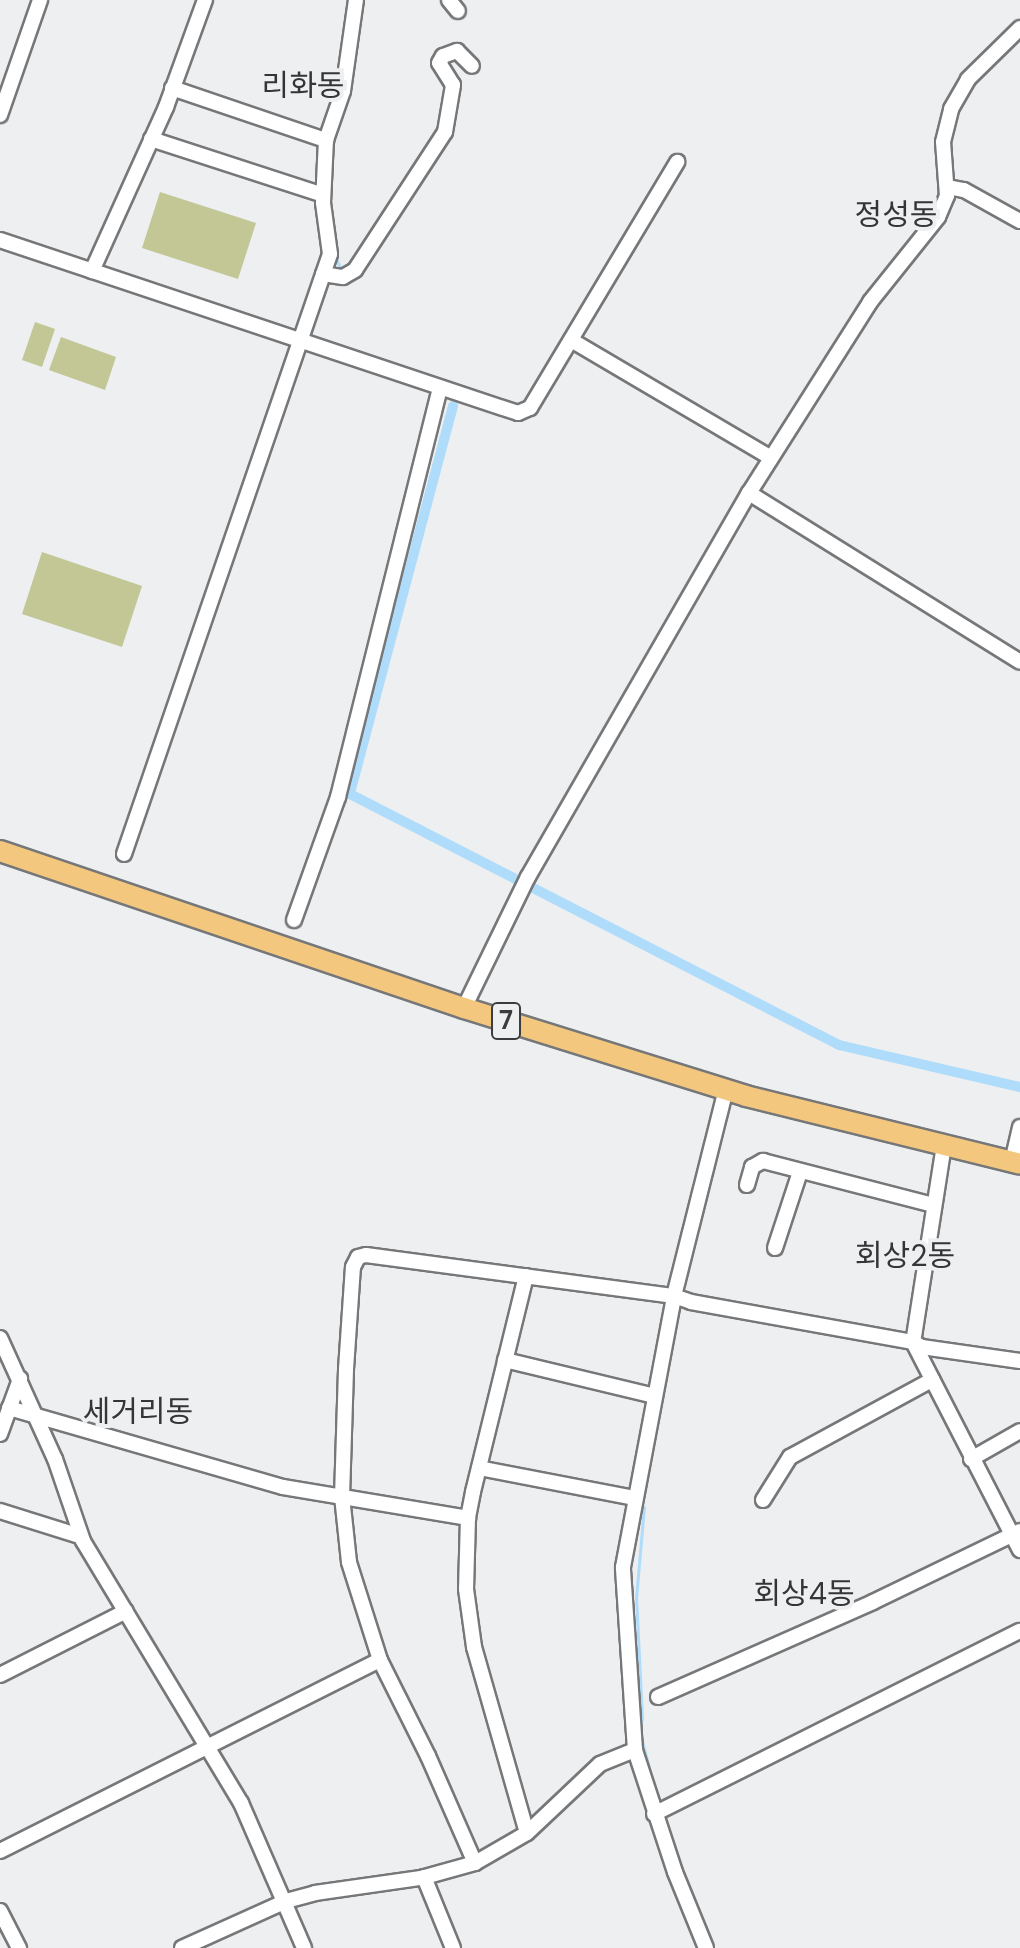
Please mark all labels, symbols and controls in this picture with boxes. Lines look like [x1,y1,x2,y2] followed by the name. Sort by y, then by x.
[262,68,344,104] district label: 리화동
[855,197,937,233] district label: 정성동
[490,999,522,1043] road number: 7
[855,1238,955,1274] district label: 회상2동
[83,1394,193,1430] district label: 세거리동
[753,1576,855,1612] district label: 회상4동

